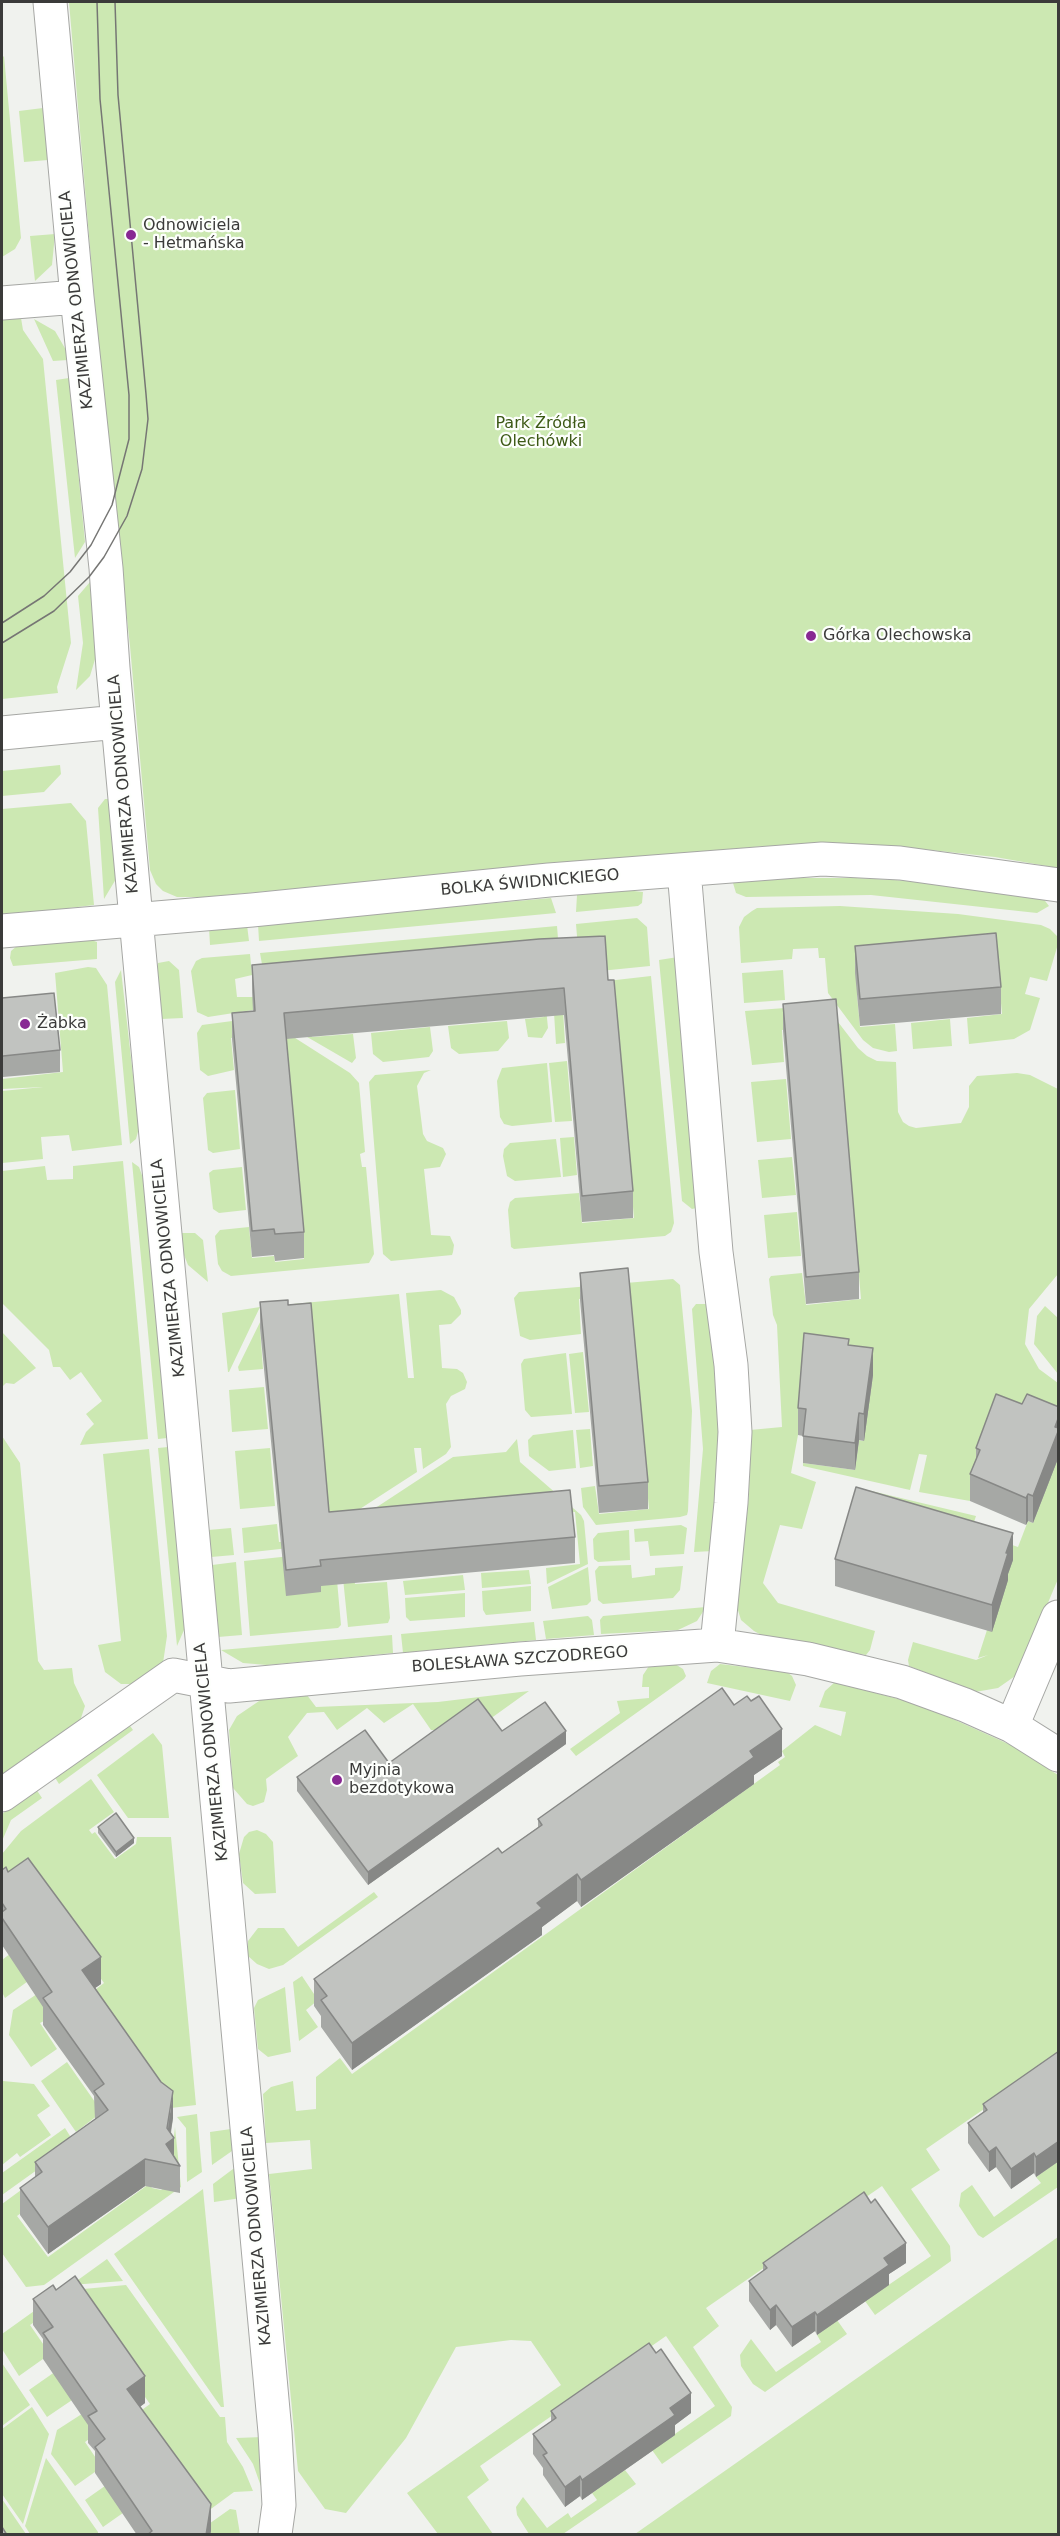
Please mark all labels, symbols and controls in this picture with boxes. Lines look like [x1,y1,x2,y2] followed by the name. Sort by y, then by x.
[56,190,98,410] street label: KAZIMIERZA ODNOWICIELA
[143,216,245,254] place label: Odnowiciela - Hetmańska
[124,228,138,242] marker: Odnowiciela - Hetmańska
[495,414,587,452] park label: Park Źródła Olechówki
[823,626,971,646] place label: Górka Olechowska
[804,629,818,643] marker: Górka Olechowska
[105,674,143,894] street label: KAZIMIERZA ODNOWICIELA
[440,866,620,900] street label: BOLKA ŚWIDNICKIEGO
[37,1014,87,1034] place label: Żabka
[18,1017,32,1031] marker: Żabka
[148,1158,190,1378] street label: KAZIMIERZA ODNOWICIELA
[191,1642,233,1862] street label: KAZIMIERZA ODNOWICIELA
[411,1643,629,1677] street label: BOLESŁAWA SZCZODREGO
[349,1761,454,1799] place label: Myjnia bezdotykowa
[330,1773,344,1787] marker: Myjnia bezdotykowa
[238,2126,276,2346] street label: KAZIMIERZA ODNOWICIELA

